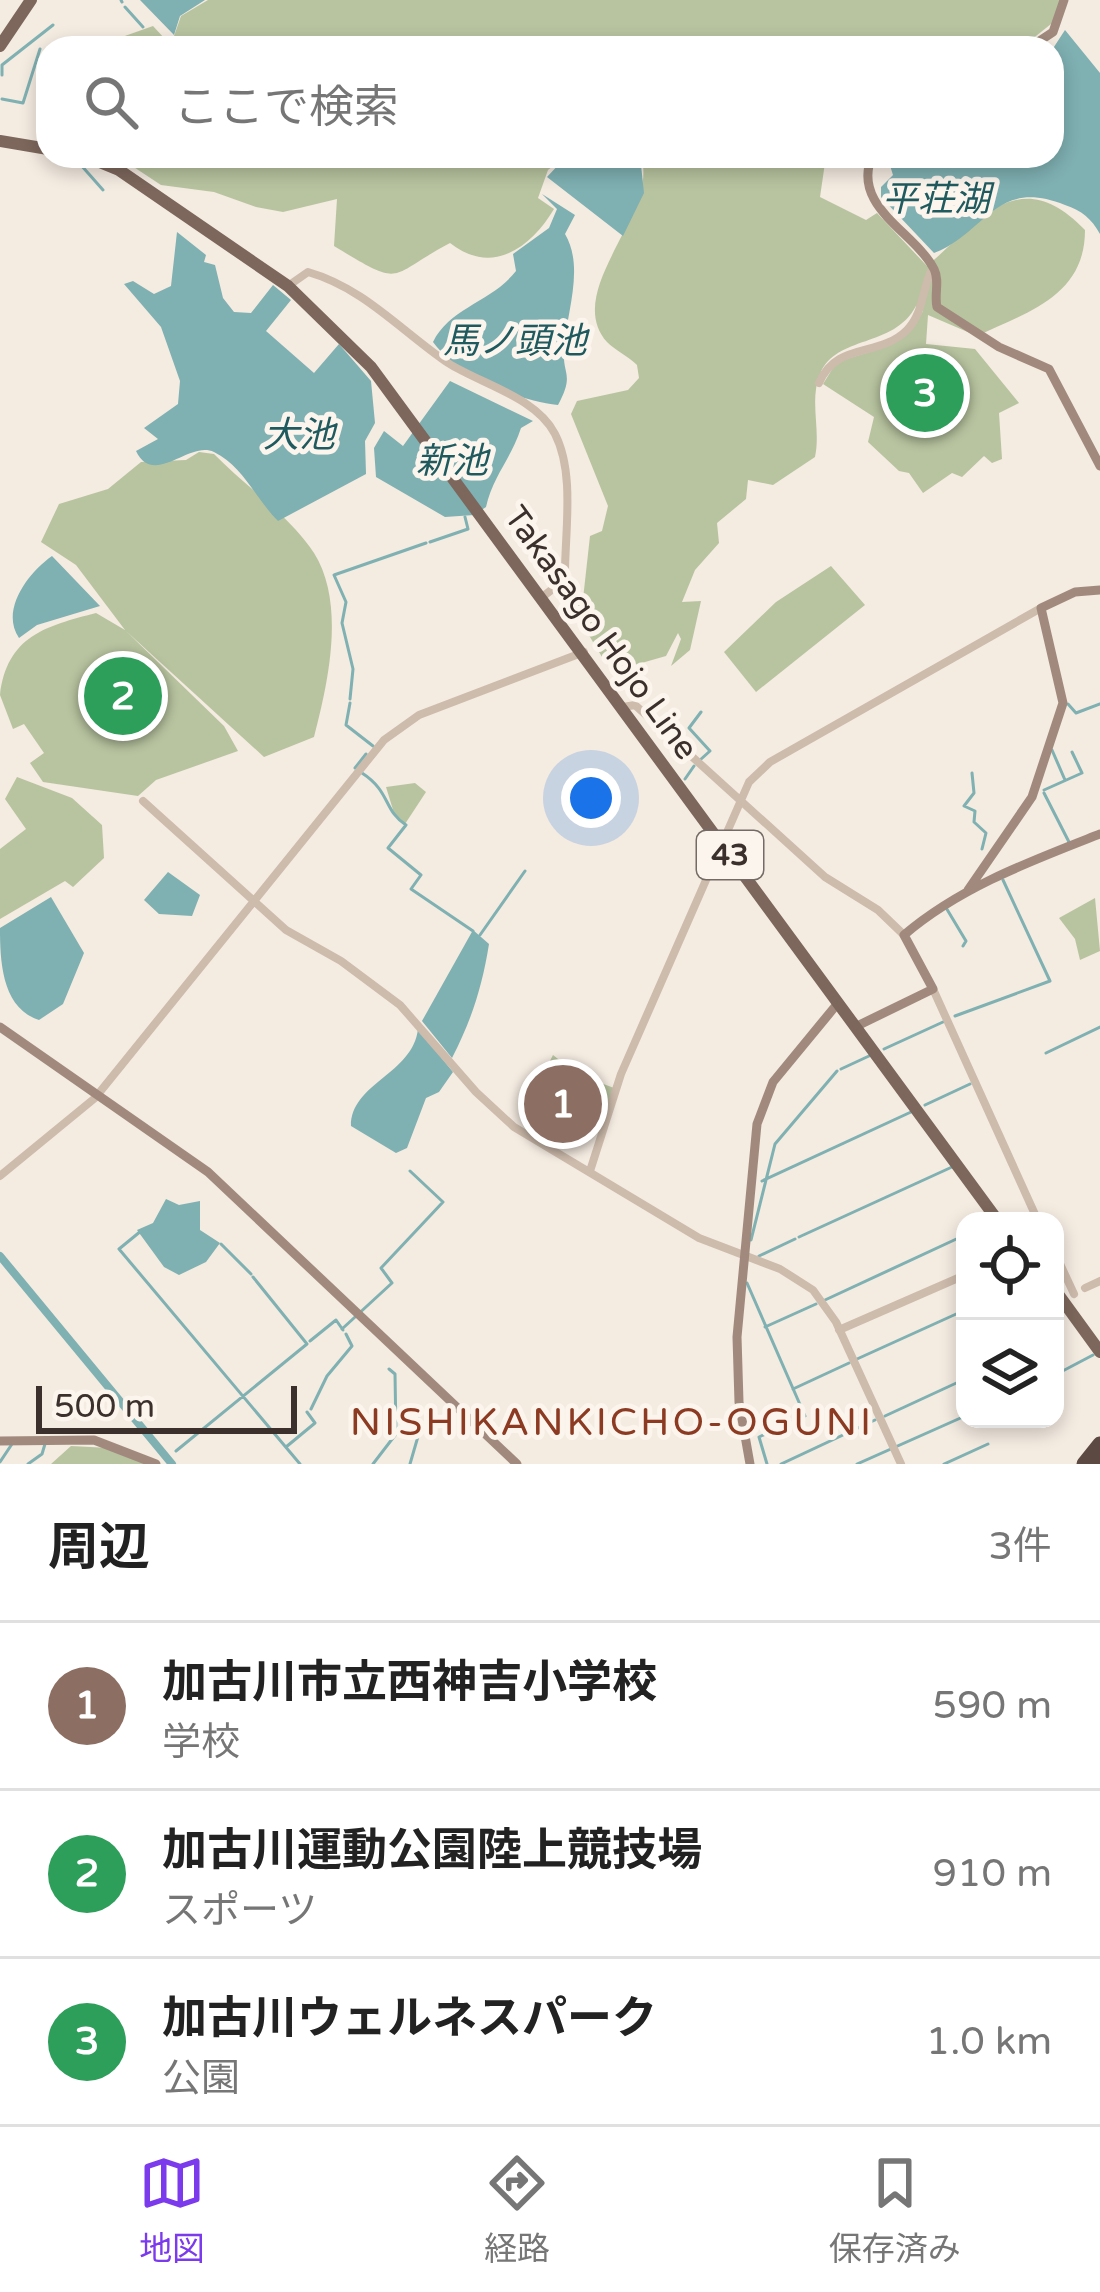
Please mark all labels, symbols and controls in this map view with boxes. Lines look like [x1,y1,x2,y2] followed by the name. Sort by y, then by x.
[36,36,1064,168] search box
[78,69,144,135] icon: search
[174,81,399,135] text: ここで検索
[882,178,995,221] water label: 平荘湖
[443,320,590,363] water label: 馬ノ頭池
[886,348,964,438] pin: 3
[263,414,338,457] water label: 大池
[416,440,491,483] water label: 新池
[496,499,706,767] street label: Takasago Hojo Line
[84,651,162,741] pin: 2
[561,768,621,828] your location
[697,831,763,879] road number: 43
[524,1059,602,1149] pin: 1
[956,1212,1064,1428] map controls
[956,1212,1064,1320] button: locate
[956,1320,1064,1428] button: layers
[36,1380,297,1433] scale bar
[54,1387,155,1426] text: 500 m
[350,1399,874,1446] district label: NISHIKANKICHO-OGUNI
[48,1517,150,1579] text: 周辺
[989,1523,1052,1570] text: 3件
[162,1656,657,1710] text: 加古川市立西神吉小学校
[75,1682,99,1729] text: 1
[933,1682,1052,1729] text: 590 m
[162,1719,240,1766] text: 学校
[162,1824,702,1878] text: 加古川運動公園陸上競技場
[75,1850,99,1897] text: 2
[933,1850,1052,1897] text: 910 m
[162,1887,317,1934] text: スポーツ
[162,1992,657,2046] text: 加古川ウェルネスパーク
[75,2018,99,2065] text: 3
[926,2018,1052,2065] text: 1.0 km
[162,2055,240,2102] text: 公園
[139,2150,205,2270] tab: 地図
[484,2150,550,2270] tab: 経路
[829,2150,961,2270] tab: 保存済み

